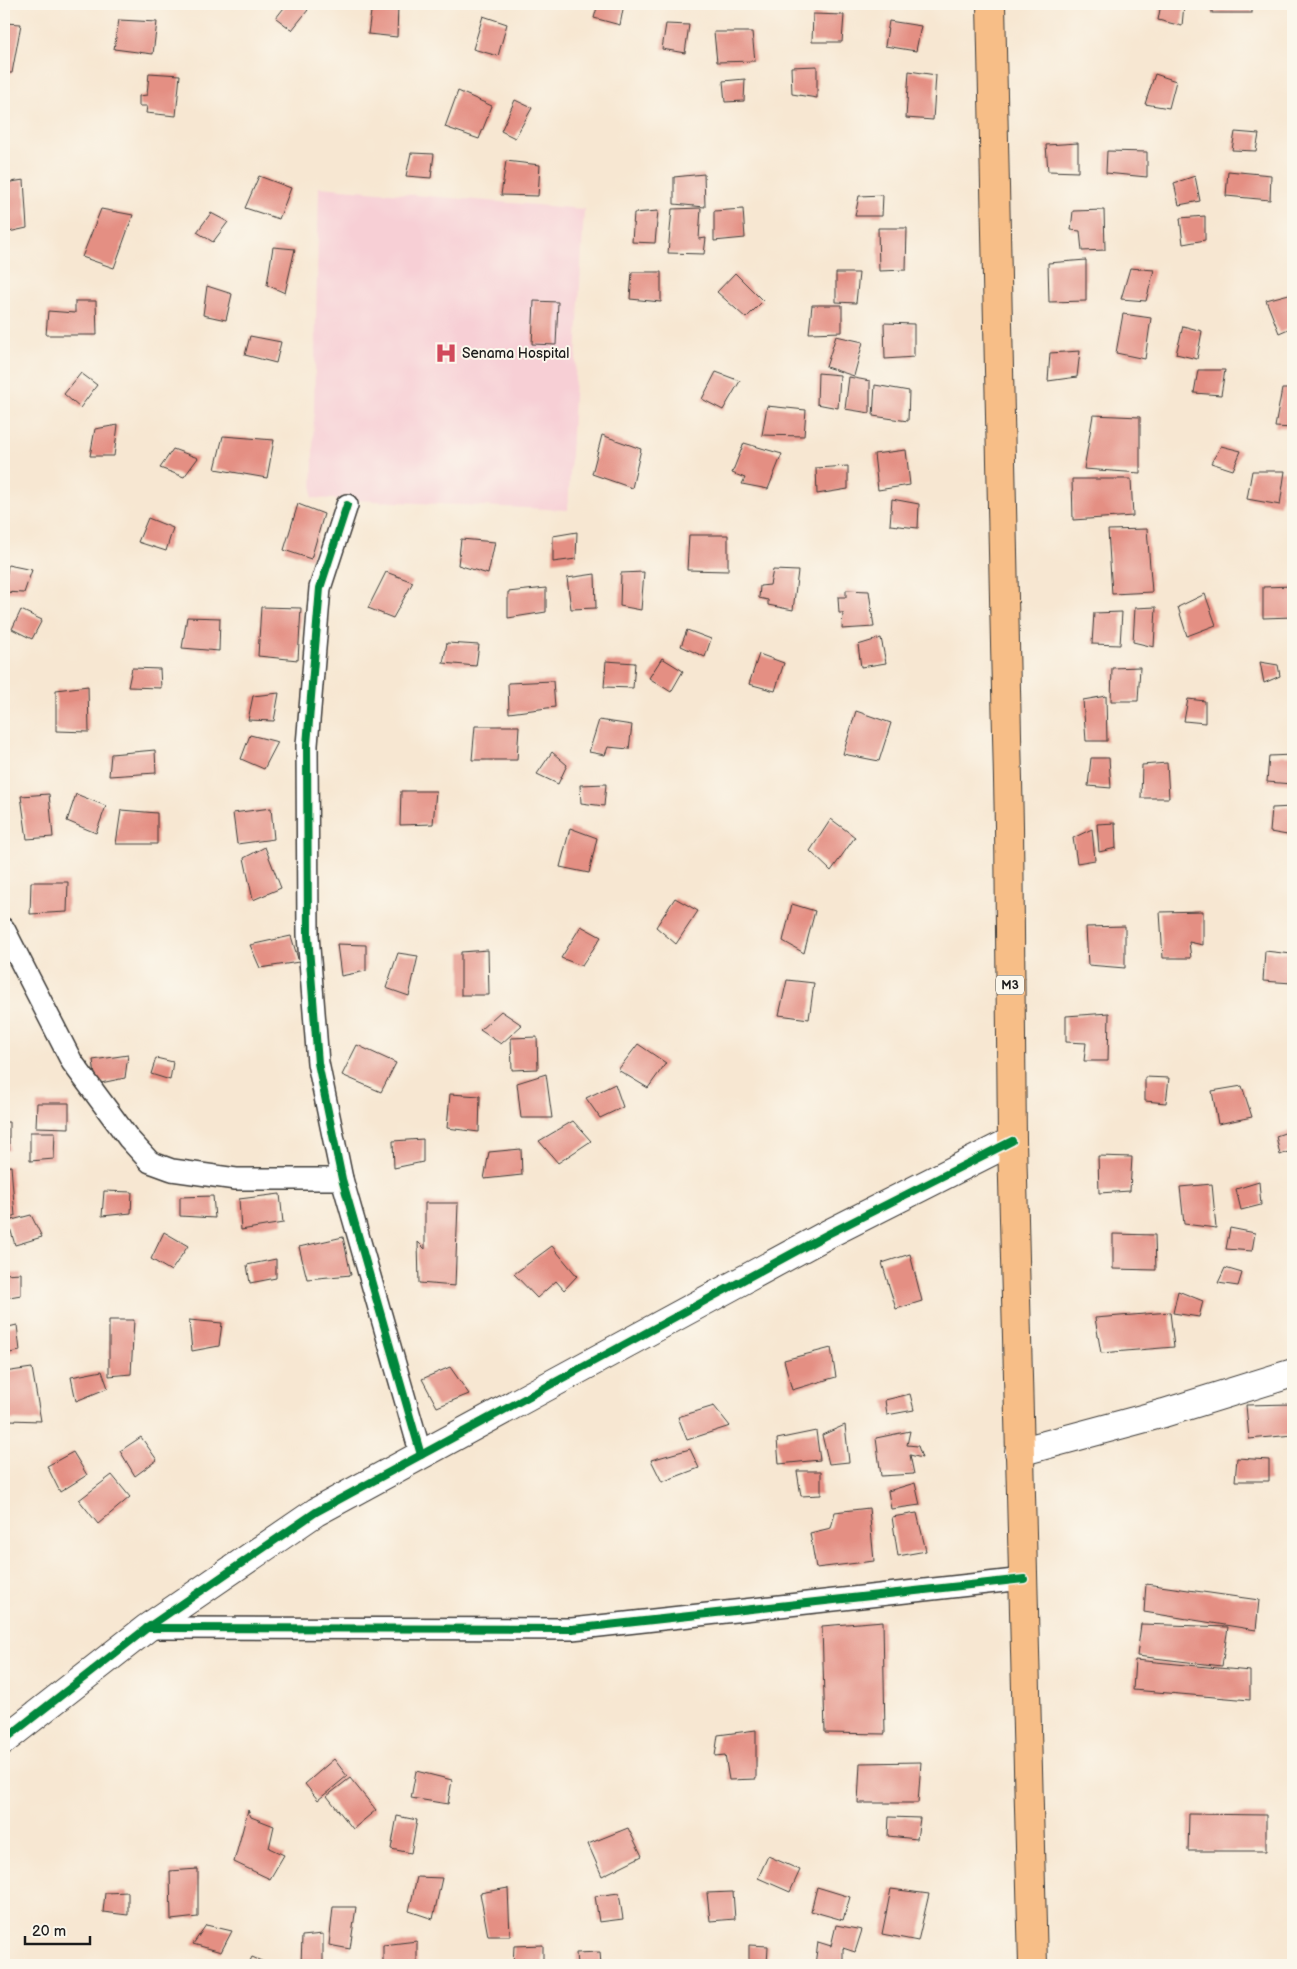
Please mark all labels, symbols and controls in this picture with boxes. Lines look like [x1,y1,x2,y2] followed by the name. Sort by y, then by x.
[433,340,459,366] hospital icon: Senama Hospital
[462,345,569,362] place label: Senama Hospital
[996,976,1024,994] road number: M3
[25,1914,90,1946] scale bar
[32,1922,66,1941] text: 20 m

